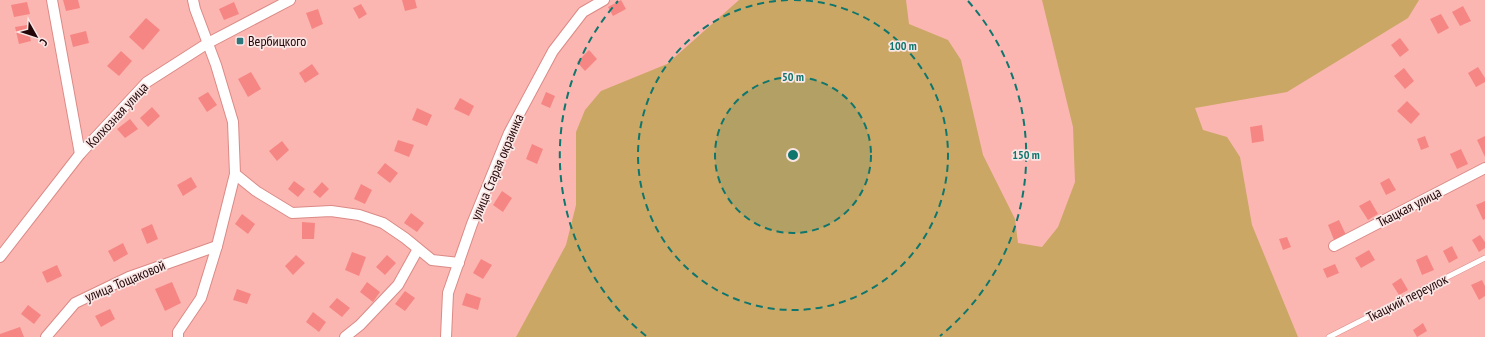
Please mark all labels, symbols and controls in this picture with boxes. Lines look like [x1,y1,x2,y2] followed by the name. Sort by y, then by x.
[16,16,56,56] north arrow
[248,32,306,50] place label: Вербицкого
[37,36,51,49] text: С
[235,36,245,46] marker: Вербицкого
[889,38,917,53] text: 100 m
[782,69,804,84] text: 50 m
[82,78,152,152] street label: Колхозная улица
[466,111,528,223] street label: улица Старая окраинка
[1012,147,1040,162] text: 150 m
[786,148,800,162] centre of rings
[1374,183,1444,231] street label: Ткацкая улица
[82,256,168,306] street label: улица Тощаковой
[1363,270,1451,326] street label: Ткацкий переулок

